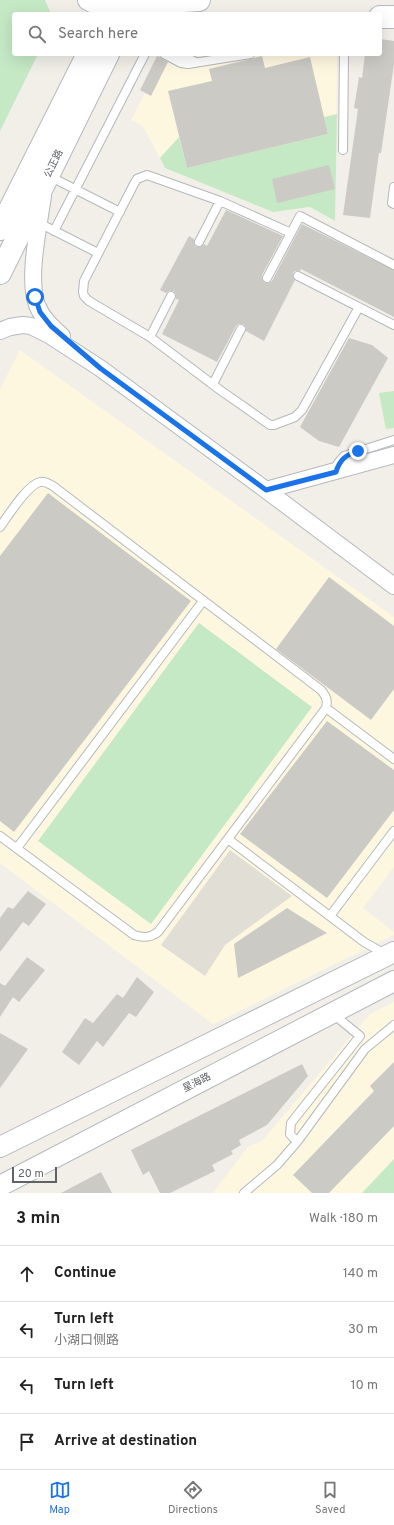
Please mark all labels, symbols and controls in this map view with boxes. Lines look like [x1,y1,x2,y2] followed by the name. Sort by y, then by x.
[12,12,382,56] search box
[26,23,48,45] icon: search
[58,25,138,44] text: Search here
[42,148,66,180] street label: 公正路
[26,288,44,306] route start
[349,442,367,460] route end
[181,1070,213,1096] street label: 星海路
[12,1165,57,1184] scale bar
[18,1167,44,1181] text: 20 m
[16,1208,60,1230] text: 3 min
[309,1211,378,1227] text: Walk · 180 m
[16,1263,38,1285] icon: ahead
[54,1264,116,1283] text: Continue
[343,1266,378,1282] text: 140 m
[54,1310,114,1329] text: Turn left
[16,1319,38,1341] icon: left
[348,1322,378,1338] text: 30 m
[54,1333,119,1349] text: 小湖口侧路
[16,1375,38,1397] icon: left
[54,1376,114,1395] text: Turn left
[351,1378,378,1394] text: 10 m
[16,1431,38,1453] icon: arrive
[54,1432,197,1451] text: Arrive at destination
[49,1479,71,1517] tab: Map
[168,1479,218,1517] tab: Directions
[315,1479,345,1517] tab: Saved

